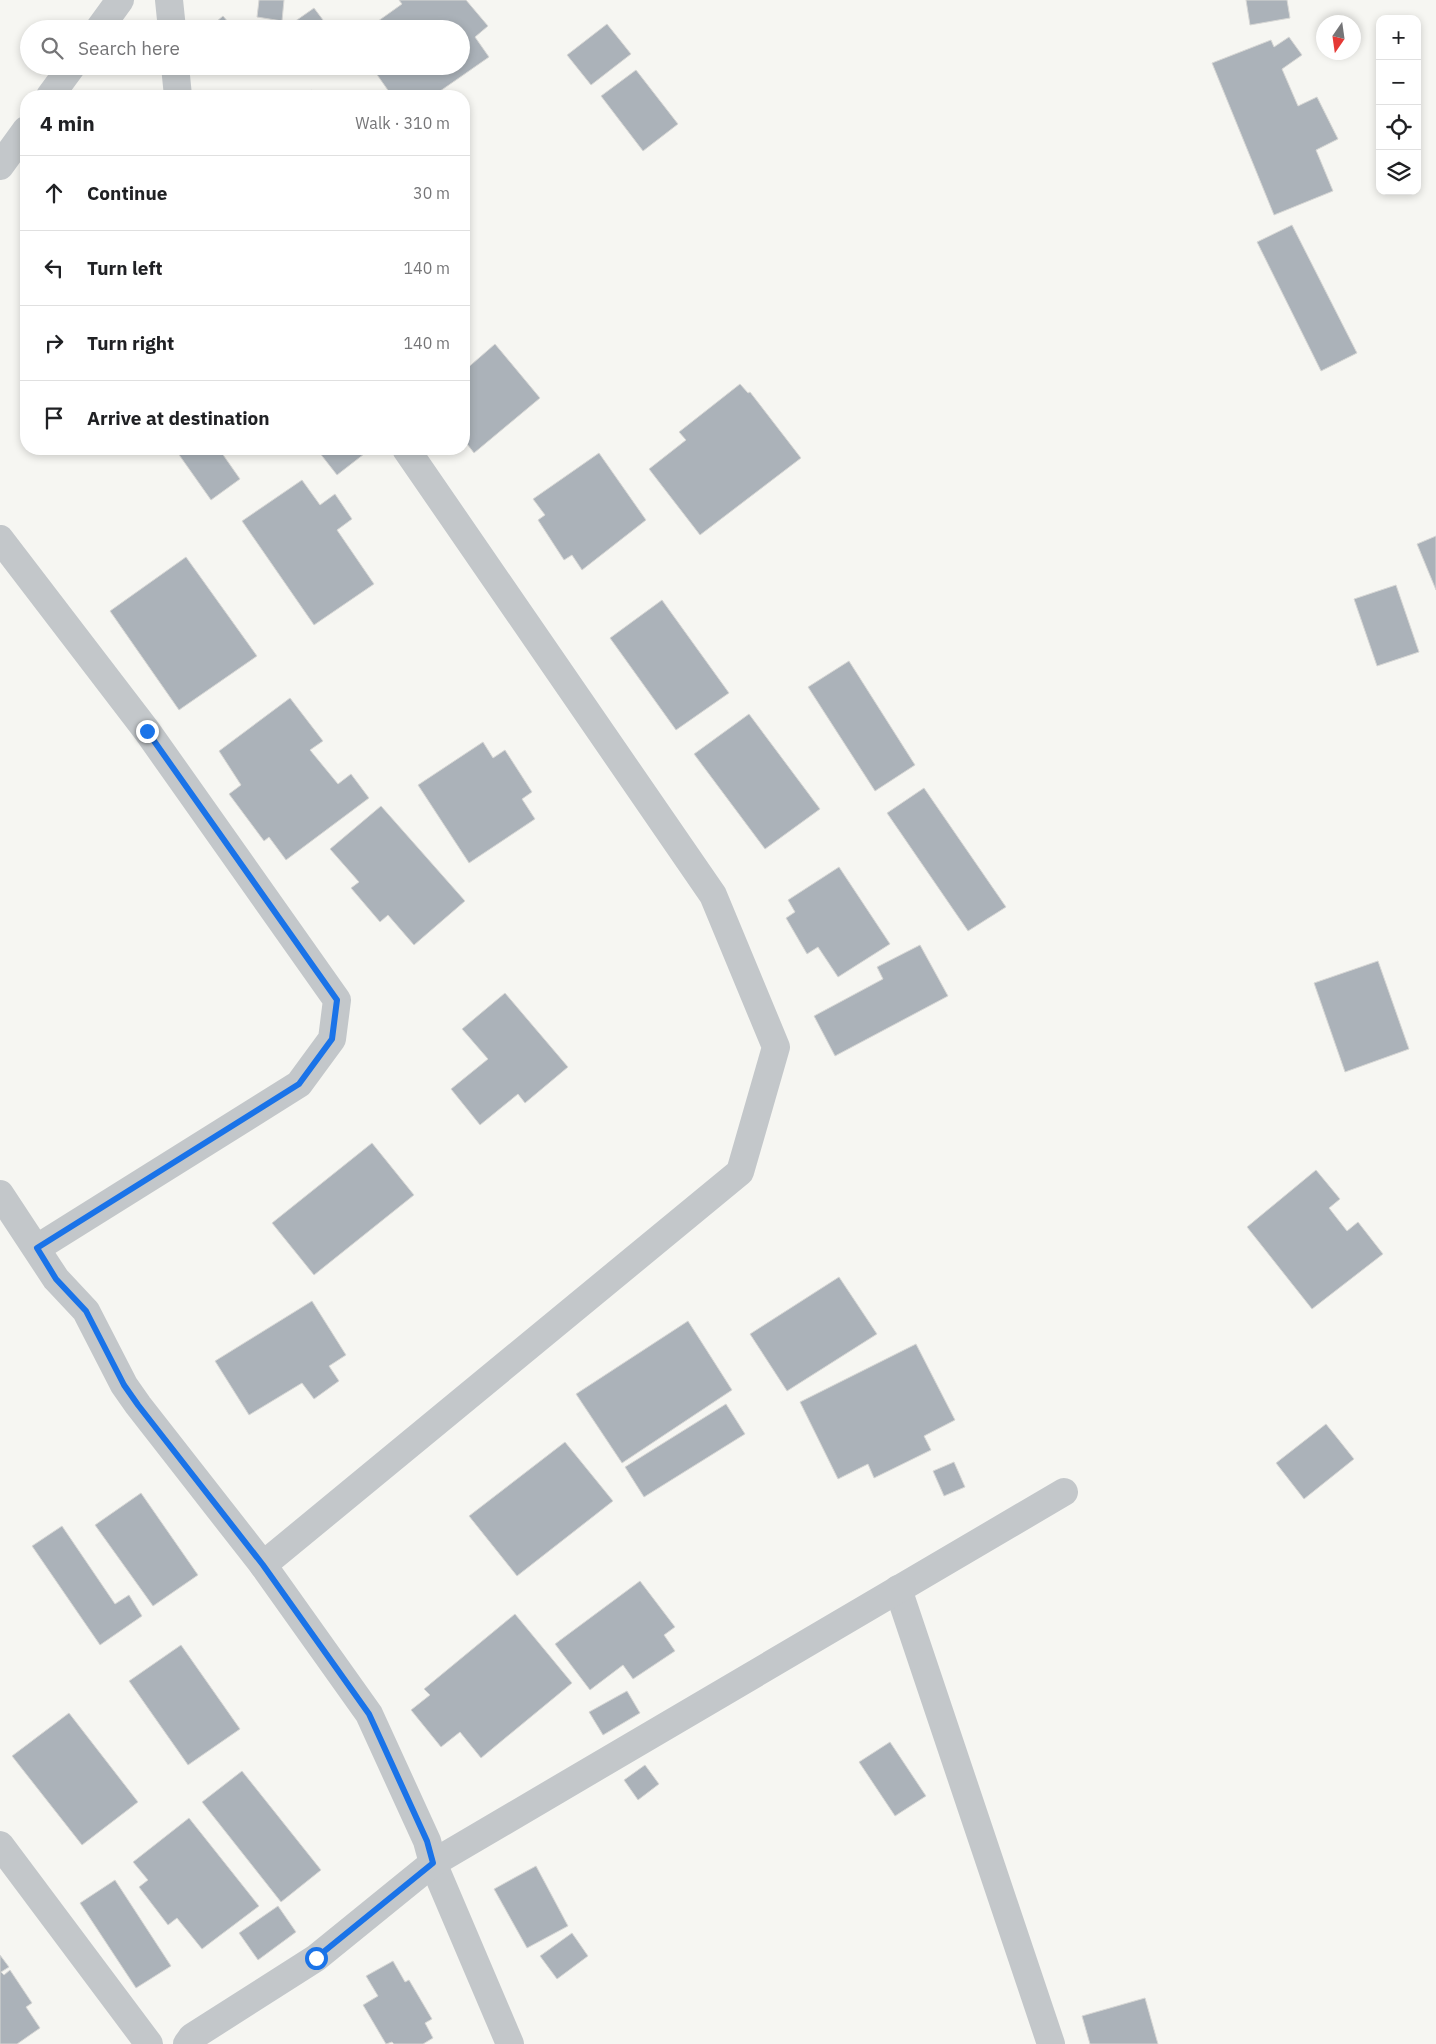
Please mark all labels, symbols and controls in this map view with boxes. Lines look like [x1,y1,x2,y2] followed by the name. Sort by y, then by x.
[1316,15,1361,60] north arrow
[1376,15,1421,195] map controls
[1376,15,1421,60] button: +
[20,20,470,75] search box
[38,34,66,62] icon: search
[78,36,180,60] text: Search here
[1376,60,1421,105] button: −
[1376,105,1421,150] button: locate
[40,109,95,137] text: 4 min
[355,113,450,133] text: Walk · 310 m
[1376,150,1421,195] button: layers
[40,179,68,207] icon: ahead
[87,181,167,205] text: Continue
[413,183,450,203] text: 30 m
[40,254,68,282] icon: left
[87,256,163,280] text: Turn left
[403,258,450,278] text: 140 m
[40,329,68,357] icon: right
[87,331,174,355] text: Turn right
[403,333,450,353] text: 140 m
[40,404,68,432] icon: arrive
[87,406,270,430] text: Arrive at destination
[136,720,159,743] route end
[305,1947,328,1970] route start

